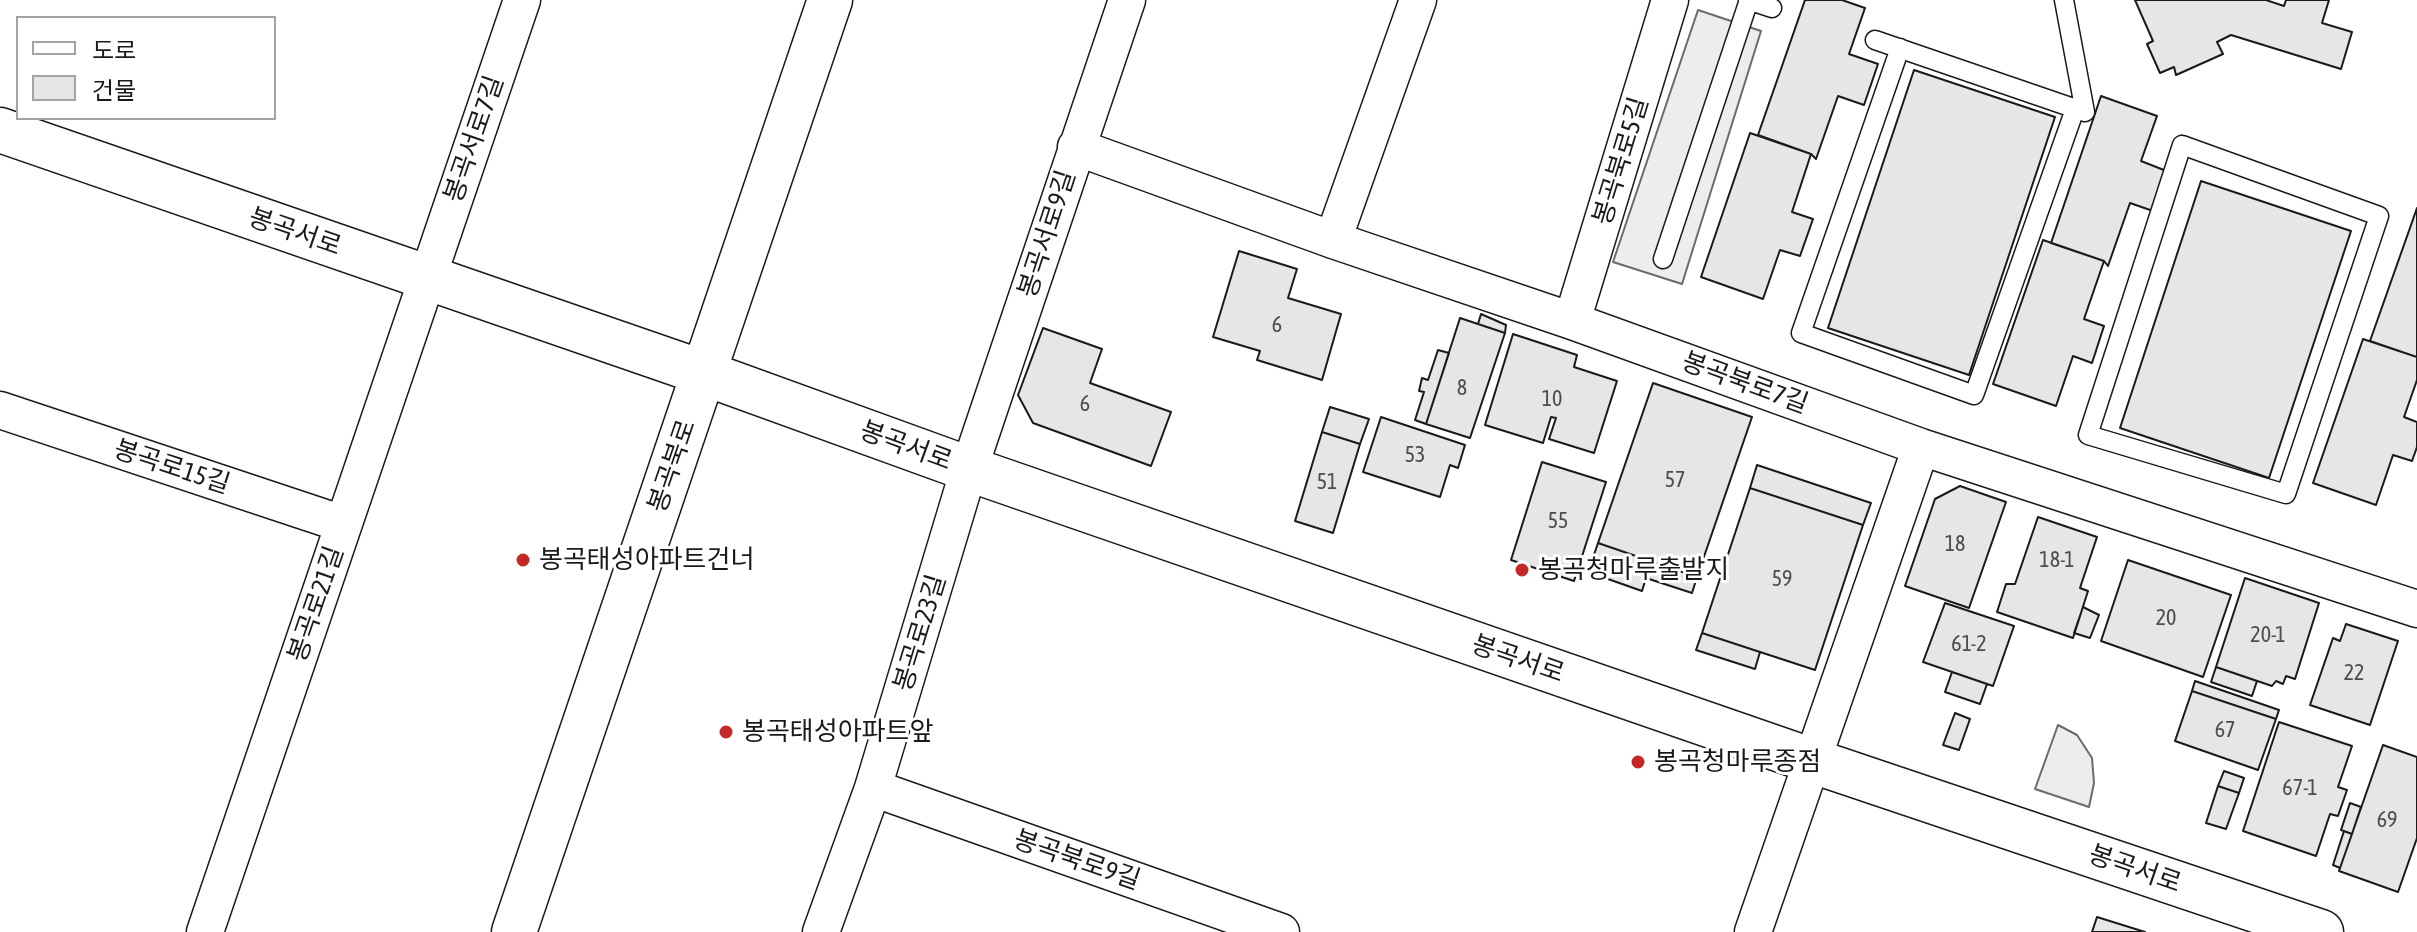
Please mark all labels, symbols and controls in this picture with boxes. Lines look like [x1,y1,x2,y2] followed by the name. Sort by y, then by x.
[16,16,276,120] legend
[92,37,136,64] text: 도로
[438,72,510,206] street label: 봉곡서로7길
[92,77,136,104] text: 건물
[1587,93,1655,229] street label: 봉곡북로5길
[1012,166,1082,302] street label: 봉곡서로9길
[245,202,345,262] street label: 봉곡서로
[1272,312,1282,338] house number: 6
[1678,346,1812,420] street label: 봉곡북로7길
[1457,375,1467,401] house number: 8
[1542,386,1562,412] house number: 10
[1080,391,1090,417] house number: 6
[856,415,956,477] street label: 봉곡서로
[642,416,702,516] street label: 봉곡북로
[110,434,234,500] street label: 봉곡로15길
[1405,442,1425,468] house number: 53
[1665,467,1685,493] house number: 57
[1317,469,1337,495] house number: 51
[1548,508,1568,534] house number: 55
[1945,531,1965,557] house number: 18
[282,542,350,666] street label: 봉곡로21길
[539,544,754,576] place label: 봉곡태성아파트건너
[2039,547,2075,573] house number: 18-1
[514,551,532,569] marker: 봉곡태성아파트건너
[1538,554,1729,586] place label: 봉곡청마루출발지
[1513,561,1531,579] marker: 봉곡청마루출발지
[1772,566,1792,592] house number: 59
[888,571,952,695] street label: 봉곡로23길
[2156,605,2176,631] house number: 20
[2250,622,2286,648] house number: 20-1
[1468,629,1568,689] street label: 봉곡서로
[1951,631,1987,657] house number: 61-2
[2344,660,2364,686] house number: 22
[742,716,933,748] place label: 봉곡태성아파트앞
[2215,717,2235,743] house number: 67
[717,723,735,741] marker: 봉곡태성아파트앞
[1654,746,1821,778] place label: 봉곡청마루종점
[1629,753,1647,771] marker: 봉곡청마루종점
[2282,775,2318,801] house number: 67-1
[2377,807,2397,833] house number: 69
[1010,824,1144,896] street label: 봉곡북로9길
[2085,839,2185,899] street label: 봉곡서로

